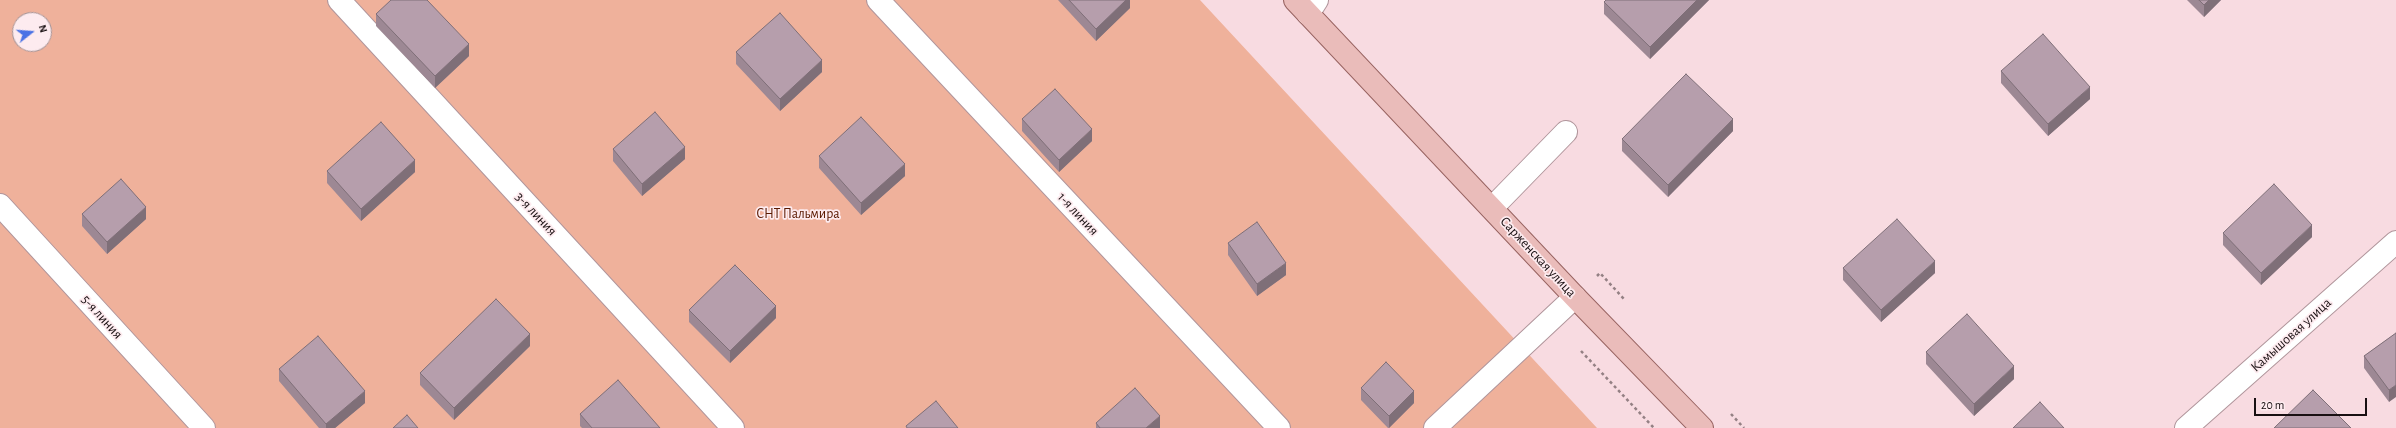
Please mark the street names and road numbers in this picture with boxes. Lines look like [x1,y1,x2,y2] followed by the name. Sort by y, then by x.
[512,189,560,239] street label: 3-я линия
[1054,189,1102,239] street label: 1-я линия
[1496,213,1580,301] street label: Сарженская улица
[78,291,126,343] street label: 5-я линия
[2247,294,2335,376] street label: Камышовая улица

